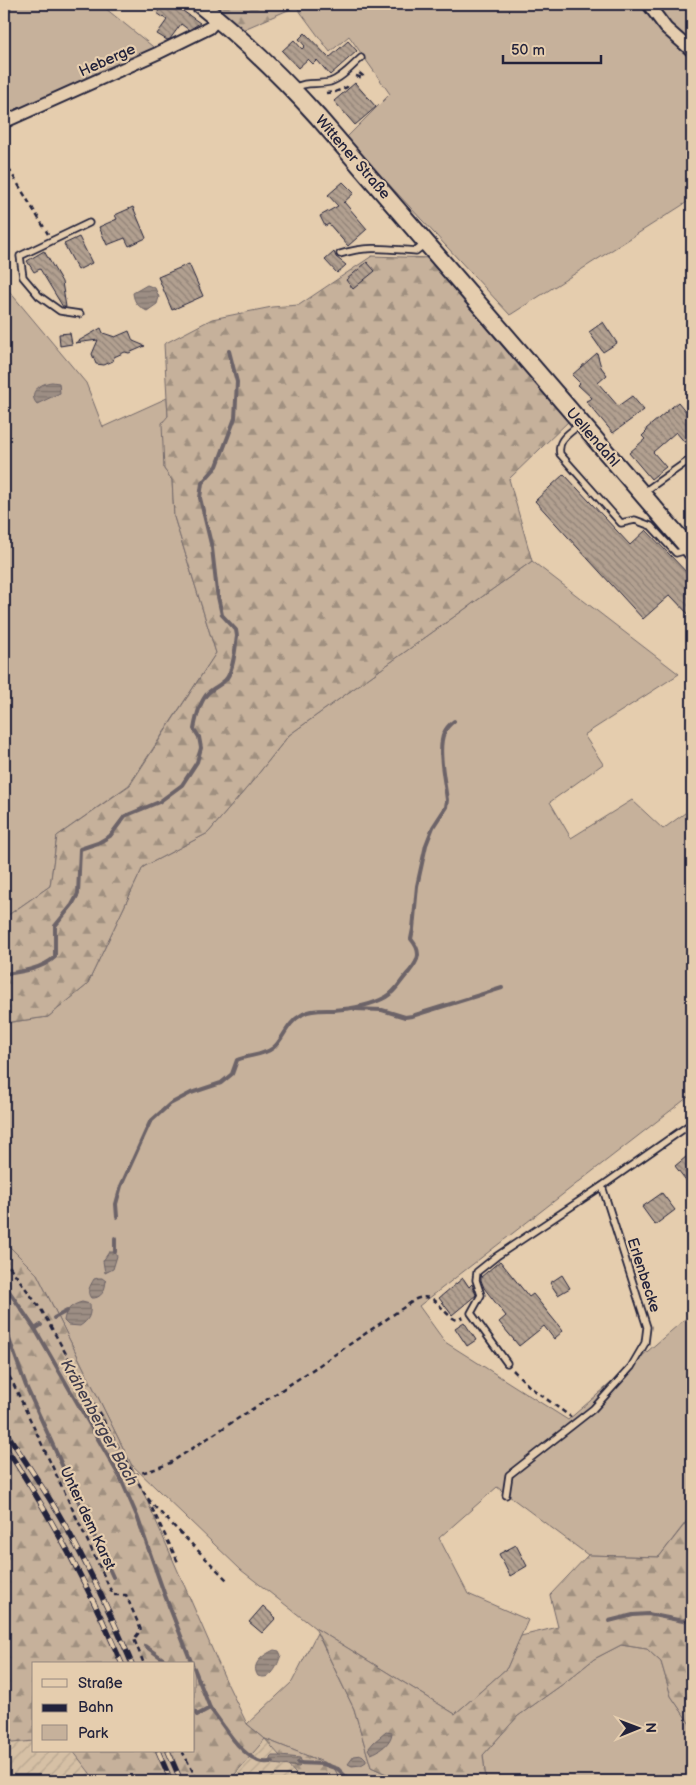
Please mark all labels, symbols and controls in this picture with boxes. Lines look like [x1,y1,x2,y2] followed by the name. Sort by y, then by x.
[503,32,601,64] scale bar
[76,40,139,81] street label: Heberge
[511,41,545,60] text: 50 m
[311,111,394,203] street label: Wittener Straße
[562,404,624,471] street label: Uellendahl
[623,1235,665,1315] street label: Erlenbecke
[56,1356,141,1490] water label: Krähenberger Bach
[55,1464,120,1573] street label: Unter dem Karst
[32,1662,195,1752] legend
[78,1674,123,1693] text: Straße
[78,1698,114,1717] text: Bahn
[614,1702,664,1752] north arrow
[642,1722,659,1733] text: N
[78,1724,109,1743] text: Park

